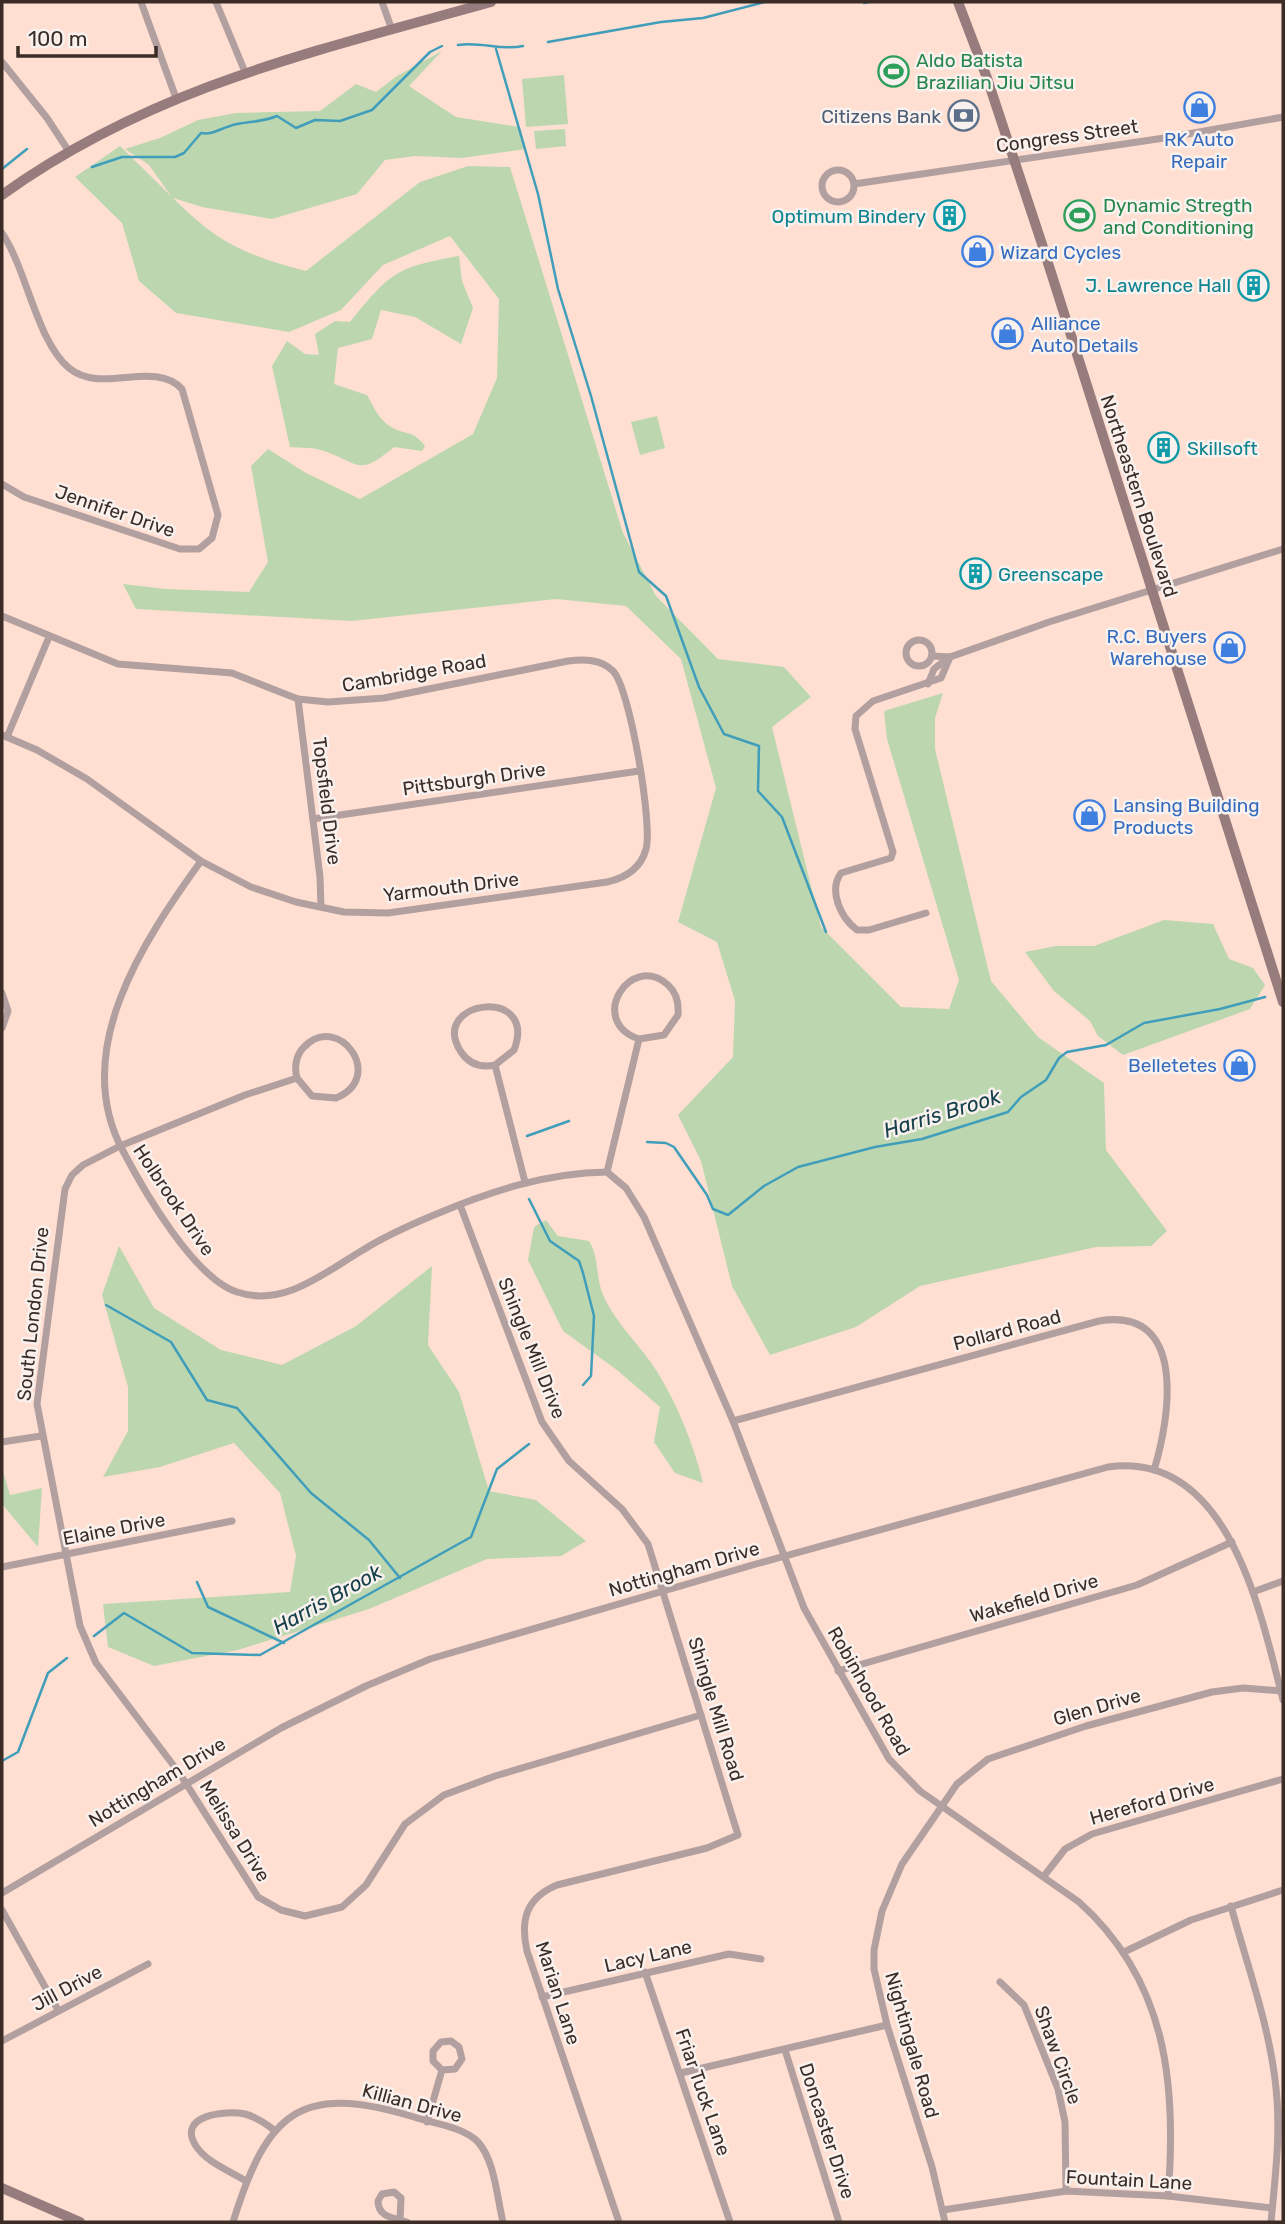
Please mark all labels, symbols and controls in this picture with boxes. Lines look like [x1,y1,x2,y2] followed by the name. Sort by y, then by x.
[18,14,156,58] scale bar
[28,26,87,51] text: 100 m
[916,49,1074,94] place label: Aldo Batista Brazilian Jiu Jitsu
[876,54,910,88] sports icon: Aldo Batista Brazilian Jiu Jitsu
[1182,91,1216,125] shop icon: RK Auto Repair
[947,99,981,133] bank icon: Citizens Bank
[821,105,941,128] place label: Citizens Bank
[995,115,1140,157] street label: Congress Street
[1164,128,1234,173] place label: RK Auto Repair
[1103,194,1254,239] place label: Dynamic Stregth and Conditioning
[932,199,966,233] building icon: Optimum Bindery
[1063,199,1097,233] sports icon: Dynamic Stregth and Conditioning
[772,205,926,228] place label: Optimum Bindery
[960,235,994,269] shop icon: Wizard Cycles
[1000,241,1121,264] place label: Wizard Cycles
[1237,268,1271,302] building icon: J. Lawrence Hall
[1085,274,1231,297] place label: J. Lawrence Hall
[1031,312,1139,357] place label: Alliance Auto Details
[991,317,1025,351] shop icon: Alliance Auto Details
[1095,392,1183,600] street label: Northeastern Boulevard
[1147,431,1181,465] building icon: Skillsoft
[1187,437,1258,460] place label: Skillsoft
[52,480,178,542] street label: Jennifer Drive
[958,557,992,591] building icon: Greenscape
[998,563,1103,586] place label: Greenscape
[1106,625,1207,670] place label: R.C. Buyers Warehouse
[1213,630,1247,664] shop icon: R.C. Buyers Warehouse
[340,649,488,697] street label: Cambridge Road
[308,736,346,866] street label: Topsfield Drive
[401,758,547,800] street label: Pittsburgh Drive
[1113,794,1260,839] place label: Lansing Building Products
[1073,799,1107,833] shop icon: Lansing Building Products
[382,867,520,907] street label: Yarmouth Drive
[1223,1048,1257,1082] shop icon: Belletetes
[1128,1054,1217,1077] place label: Belletetes
[880,1083,1005,1143] water label: Harris Brook
[128,1140,220,1260] street label: Holbrook Drive
[12,1226,54,1402] street label: South London Drive
[493,1274,571,1422] street label: Shingle Mill Drive
[951,1305,1063,1355] street label: Pollard Road
[61,1508,167,1550] street label: Elaine Drive
[606,1536,762,1602] street label: Nottingham Drive
[268,1558,387,1639] water label: Harris Brook
[967,1569,1101,1627] street label: Wakefield Drive
[823,1622,915,1760] street label: Robinhood Road
[683,1634,749,1784] street label: Shingle Mill Road
[1051,1684,1143,1730] street label: Glen Drive
[84,1732,230,1832] street label: Nottingham Drive
[1087,1772,1217,1830] street label: Hereford Drive
[195,1776,275,1886] street label: Melissa Drive
[602,1935,694,1977] street label: Lacy Lane
[530,1938,586,2048] street label: Marian Lane
[28,1960,106,2016] street label: Jill Drive
[880,1969,944,2121] street label: Nightingale Road
[1030,2003,1086,2107] street label: Shaw Circle
[670,2025,736,2159] street label: Friar Tuck Lane
[794,2060,860,2202] street label: Doncaster Drive
[360,2079,464,2127] street label: Killian Drive
[1065,2165,1193,2195] street label: Fountain Lane

